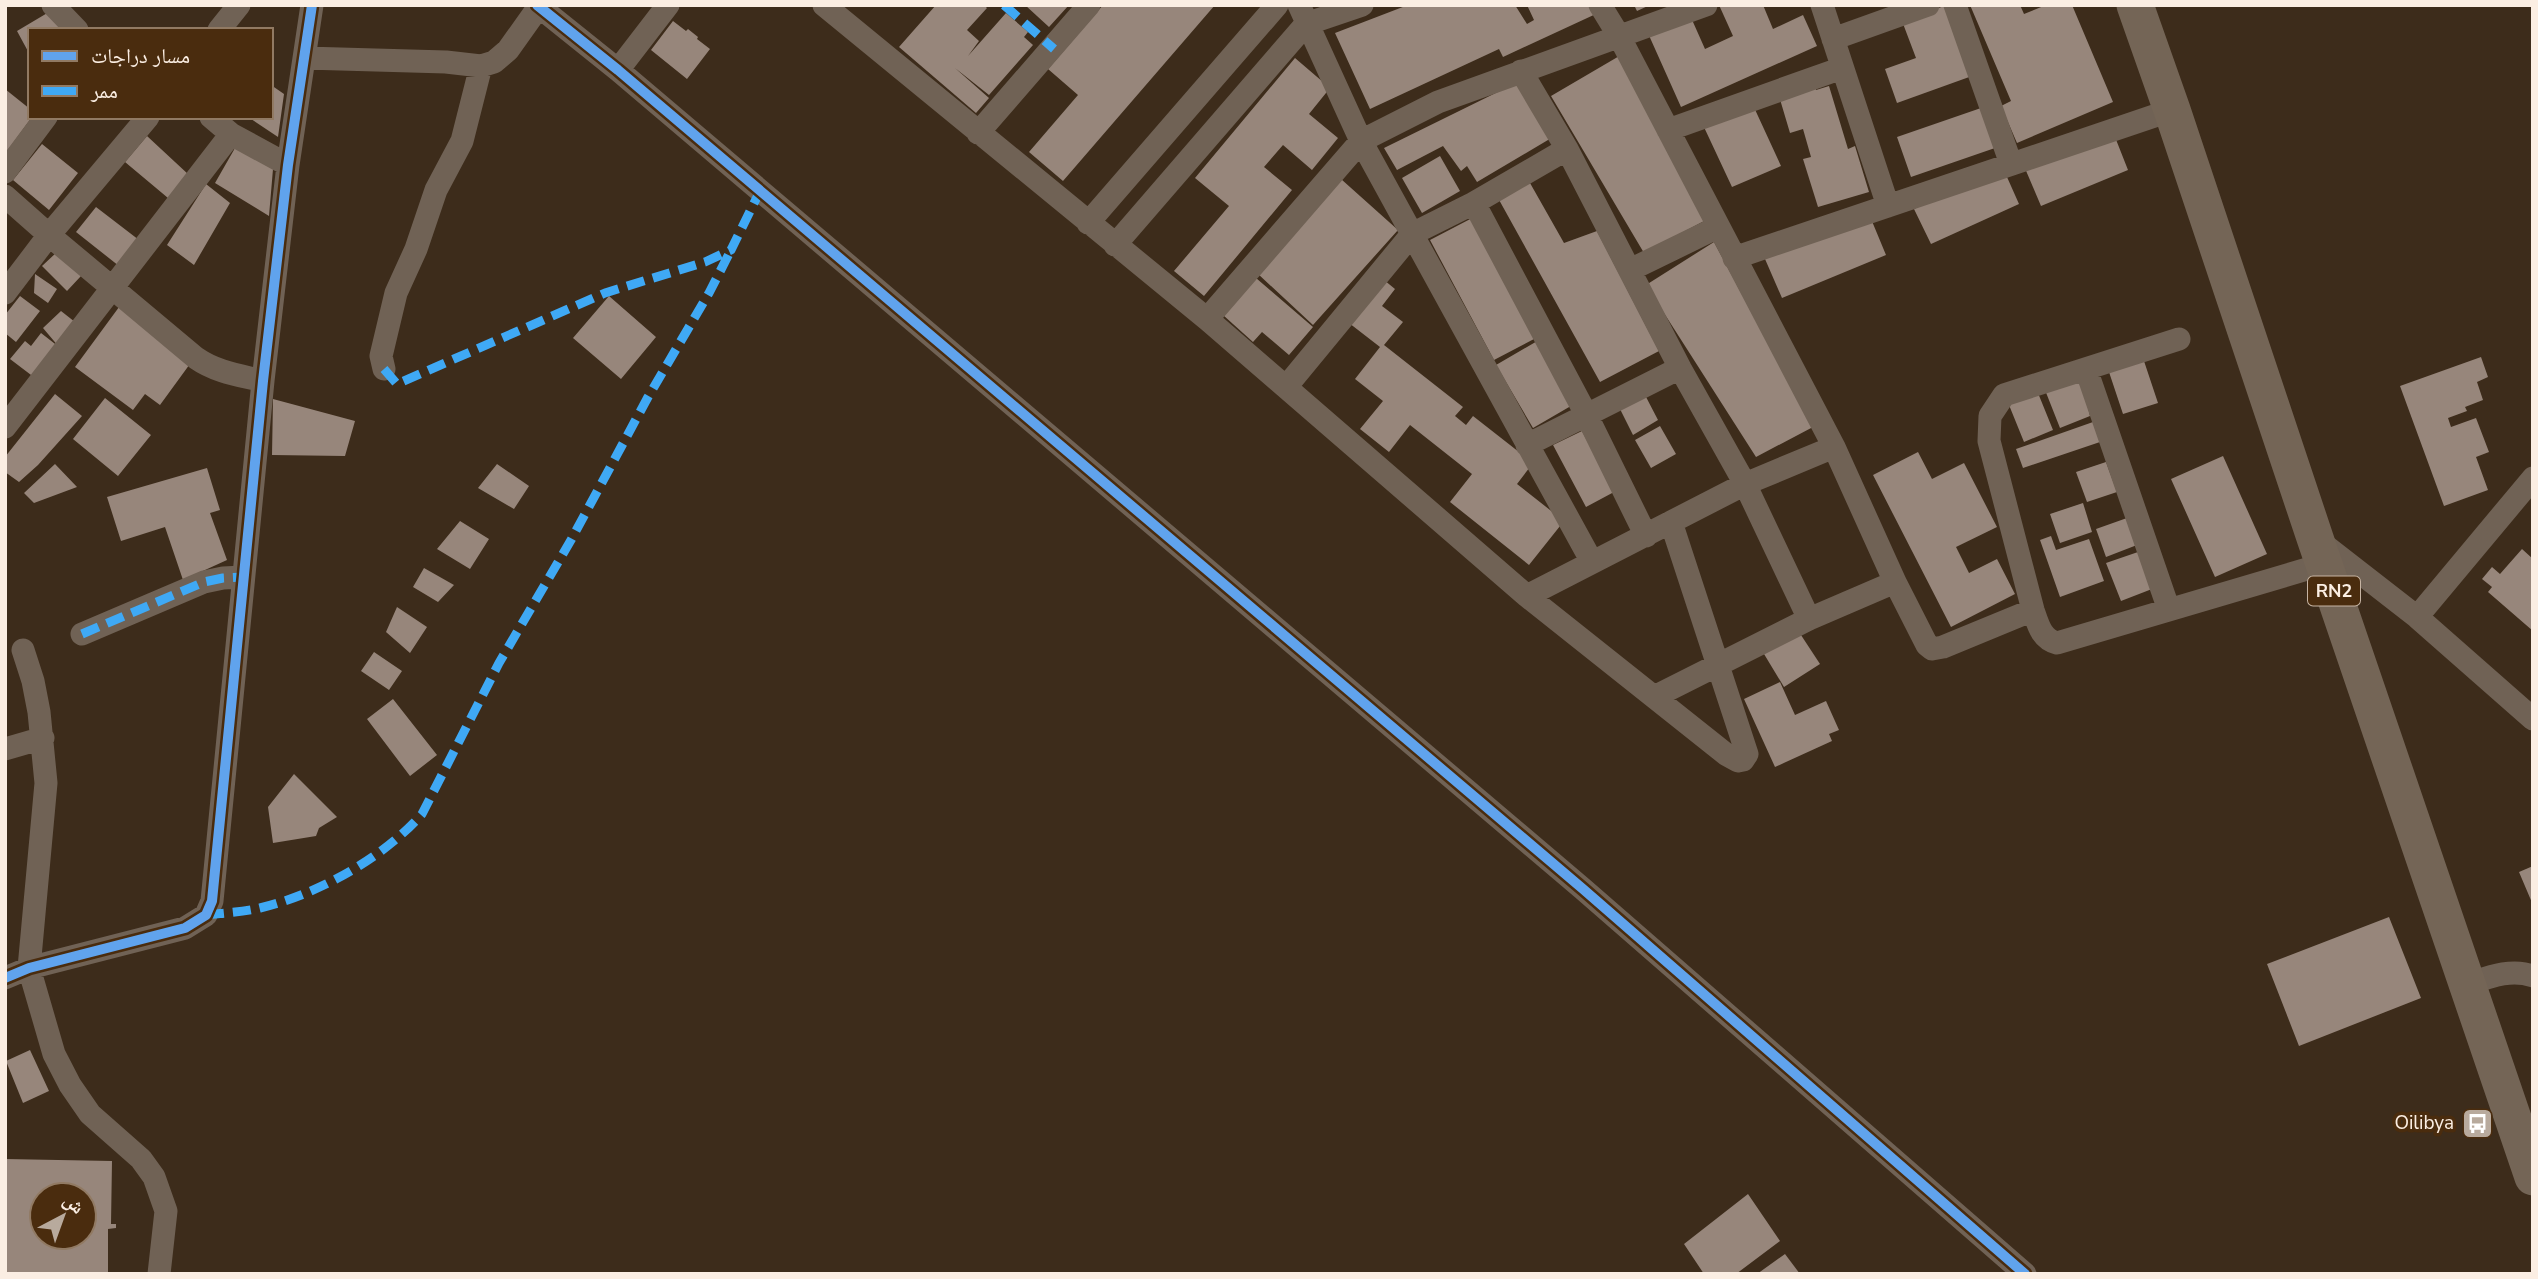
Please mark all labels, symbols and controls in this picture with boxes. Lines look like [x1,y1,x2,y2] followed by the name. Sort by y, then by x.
[28,28,273,119] legend
[91,42,190,70] text: مسار دراجات
[90,77,118,105] text: ممر
[2308,576,2360,606] road number: RN2
[2460,1106,2494,1140] bus stop icon: Oilibya
[2394,1110,2454,1136] place label: Oilibya
[28,1181,98,1251] north arrow
[57,1187,90,1220] text: ش

